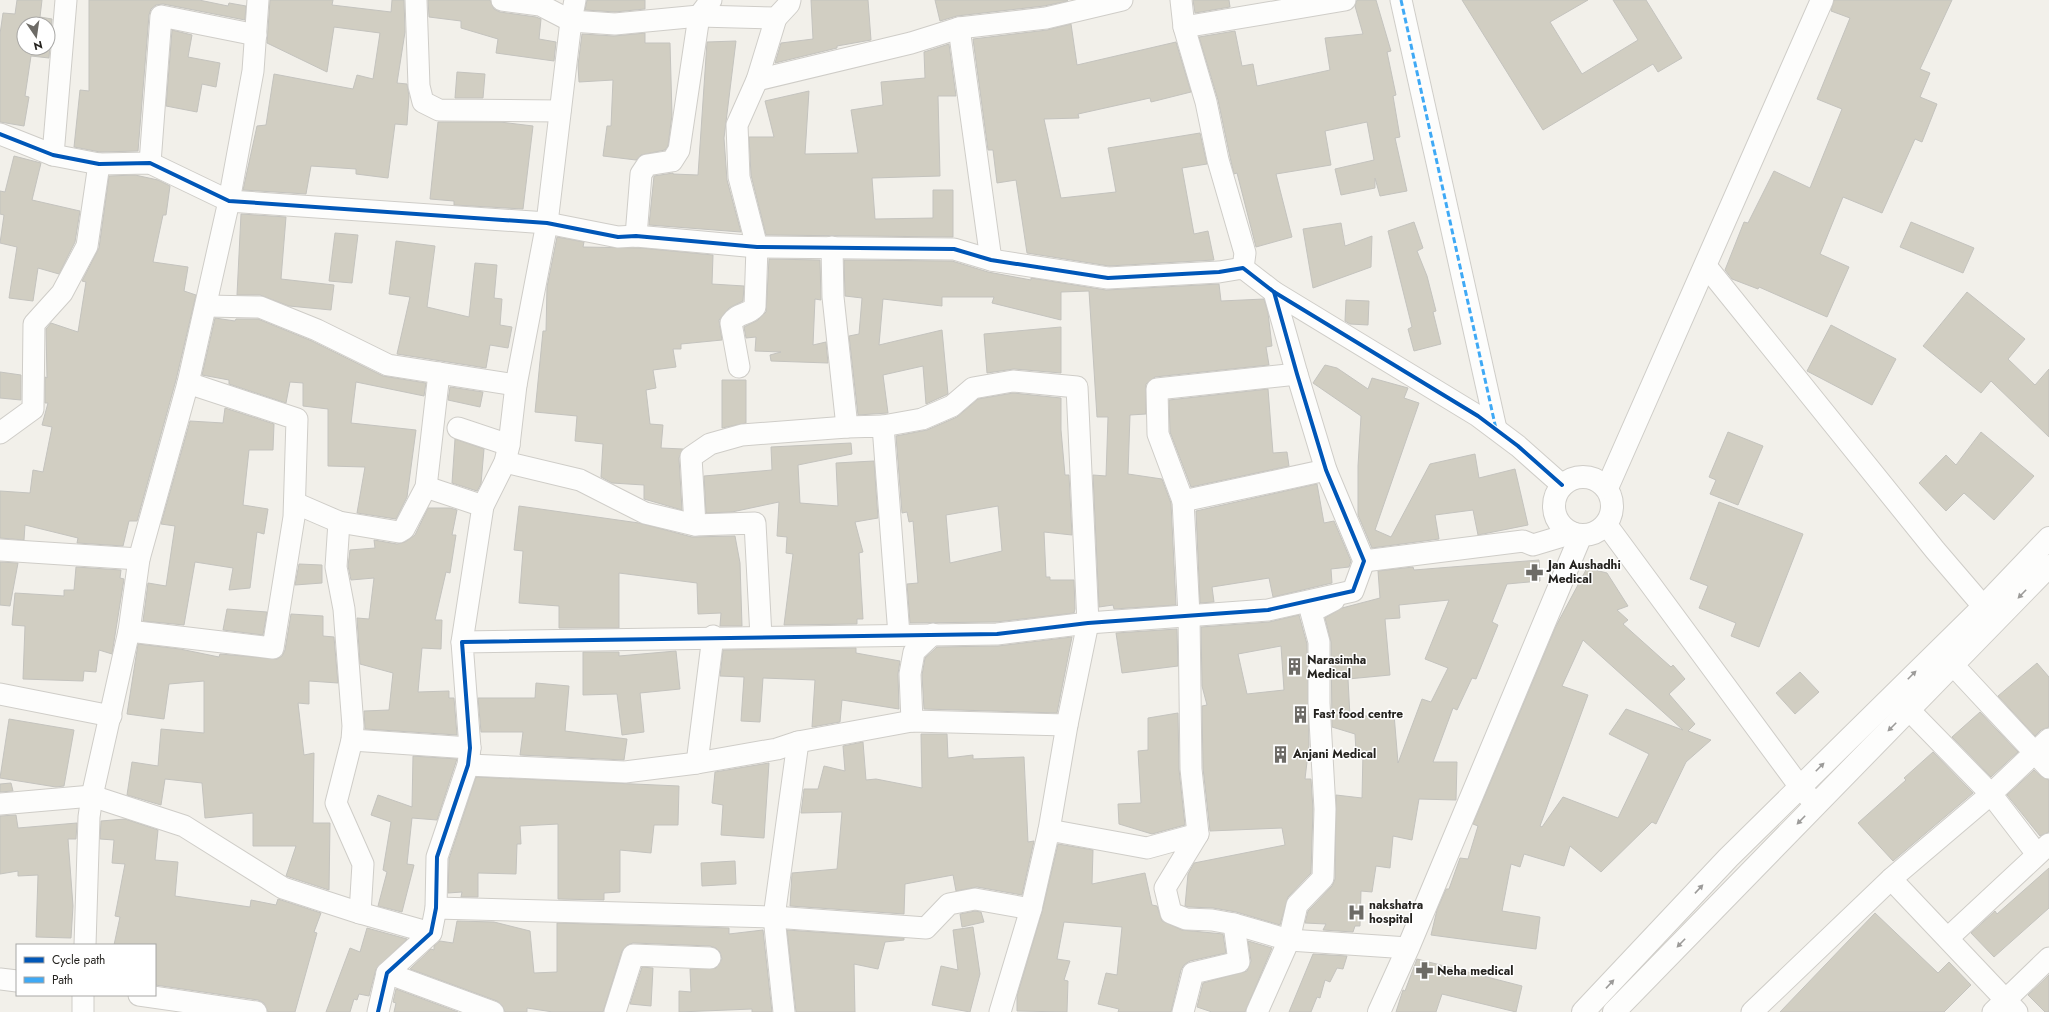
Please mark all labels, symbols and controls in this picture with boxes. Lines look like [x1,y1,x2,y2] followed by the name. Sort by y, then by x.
[16,16,56,56] north arrow
[32,37,44,55] text: N
[1546,556,1621,588] place label: Jan Aushadhi Medical
[1525,562,1545,582] pharmacy icon: Jan Aushadhi Medical
[2017,589,2027,599] one-way arrow
[1307,651,1366,683] place label: Narasimha Medical
[1284,657,1304,677] building icon: Narasimha Medical
[1907,670,1917,680] one-way arrow
[1290,704,1310,724] building icon: Fast food centre
[1313,705,1403,723] place label: Fast food centre
[1887,722,1897,732] one-way arrow
[1270,744,1290,764] building icon: Anjani Medical
[1292,745,1376,763] place label: Anjani Medical
[1815,762,1825,772] one-way arrow
[1796,815,1806,825] one-way arrow
[1694,884,1704,894] one-way arrow
[1369,896,1423,928] place label: nakshatra hospital
[1346,902,1366,922] hospital icon: nakshatra hospital
[1676,938,1686,948] one-way arrow
[16,944,156,996] legend
[52,951,105,969] text: Cycle path
[1414,961,1434,981] pharmacy icon: Neha medical
[1437,962,1513,980] place label: Neha medical
[52,971,73,989] text: Path
[1605,979,1615,989] one-way arrow

